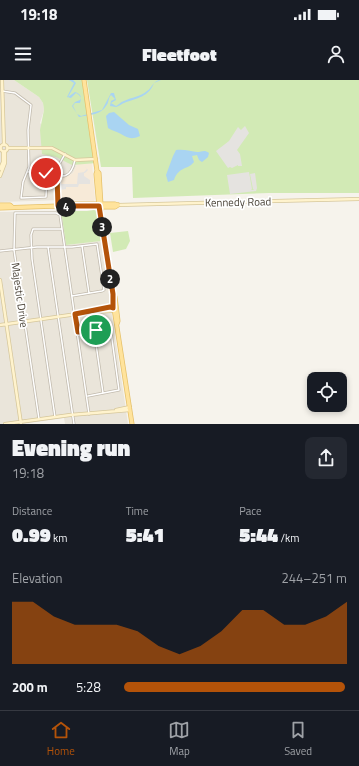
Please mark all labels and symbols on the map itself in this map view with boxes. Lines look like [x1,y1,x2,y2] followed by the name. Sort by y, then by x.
[29,156,63,190] pin
[205,193,272,211] street label: Kennedy Road
[56,197,76,217] pin: 4
[92,217,112,237] pin: 3
[8,262,33,329] street label: Majestic Drive
[100,269,120,289] pin: 2
[79,313,113,347] pin

